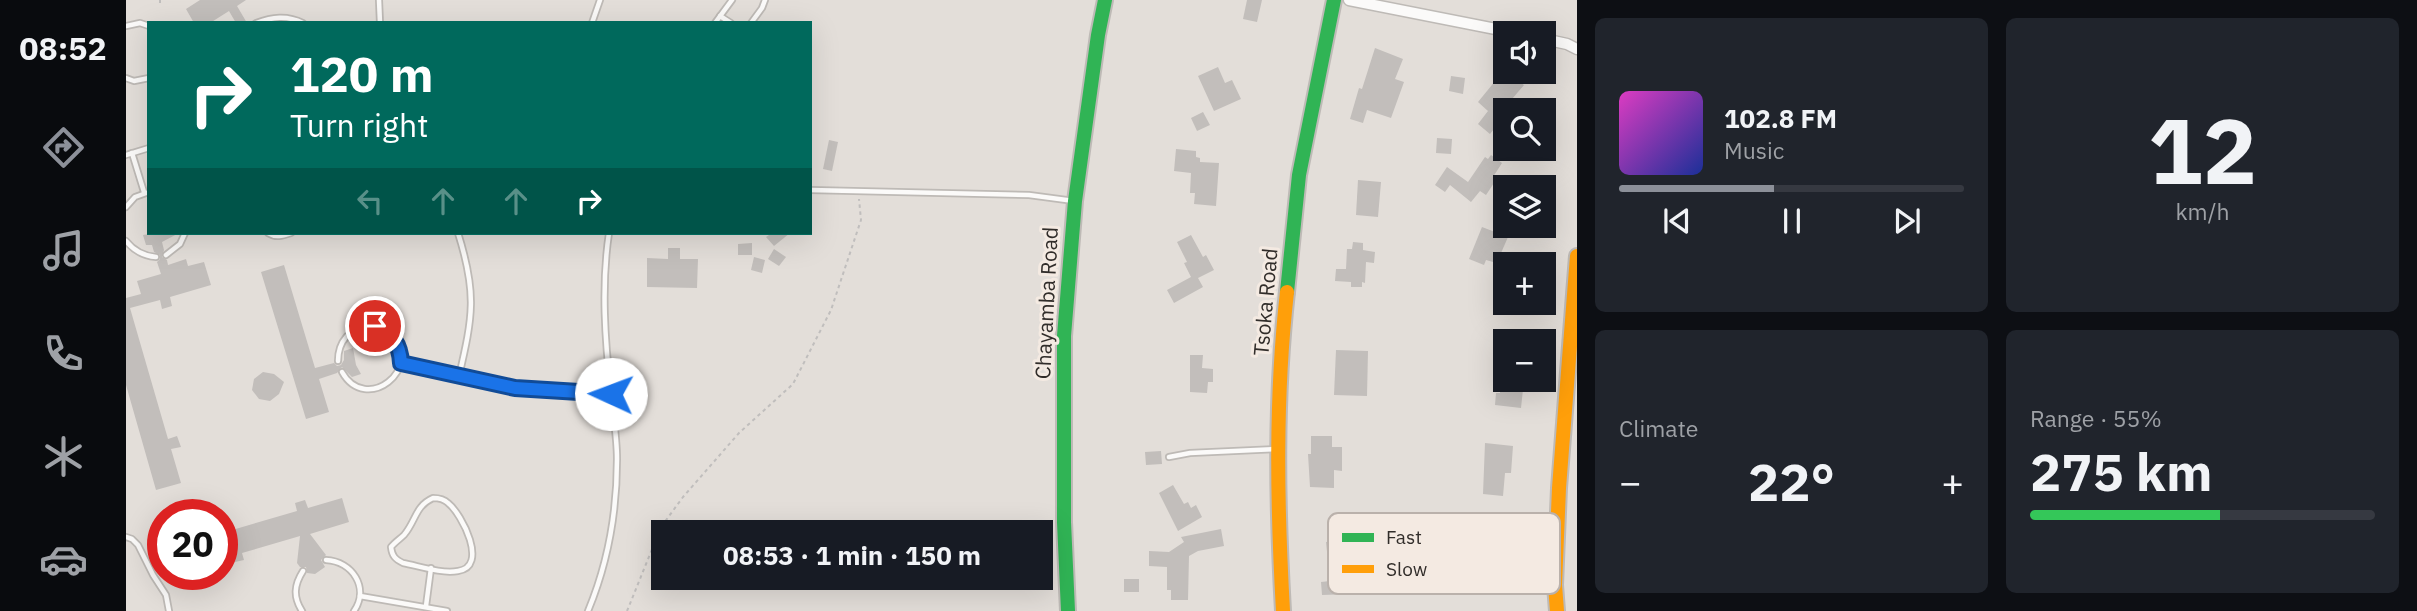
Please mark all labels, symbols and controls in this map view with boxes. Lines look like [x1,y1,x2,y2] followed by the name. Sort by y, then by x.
[1493,21,1556,392] map controls
[1493,21,1556,84] button: sound
[19,27,107,69] text: 08:52
[290,42,434,105] text: 120 m
[175,49,266,140] icon: right
[2148,91,2257,209] text: 12
[1493,98,1556,161] button: search
[1724,101,1837,135] text: 102.8 FM
[290,104,428,146] text: Turn right
[39,123,88,172] icon: directions
[1724,135,1784,165] text: Music
[1493,175,1556,238] button: layers
[351,182,389,220] icon: left
[424,182,462,220] icon: ahead
[497,182,535,220] icon: ahead
[570,182,608,220] icon: right
[2175,196,2230,226] text: km/h
[1658,202,1696,240] icon: previous
[1773,202,1811,240] icon: pause
[1888,202,1926,240] icon: next
[39,226,88,275] icon: music
[1028,226,1064,380] street label: Chayamba Road
[1246,247,1284,357] street label: Tsoka Road
[1493,252,1556,315] button: +
[345,296,405,356] pin
[356,307,394,345] icon: arrive
[39,329,88,378] icon: phone
[1493,329,1556,392] button: −
[574,357,648,431] position arrow
[2030,403,2162,433] text: Range · 55%
[1619,413,1698,443] text: Climate
[39,432,88,481] icon: climate
[2030,438,2212,505] text: 275 km
[1748,448,1835,515] text: 22°
[1619,457,1642,506] text: −
[1941,457,1964,506] text: +
[147,499,238,590] speed limit sign: 20
[1328,513,1560,594] legend
[1386,525,1422,549] text: Fast
[39,535,88,584] icon: car
[723,538,981,572] text: 08:53 · 1 min · 150 m
[1386,557,1427,581] text: Slow

